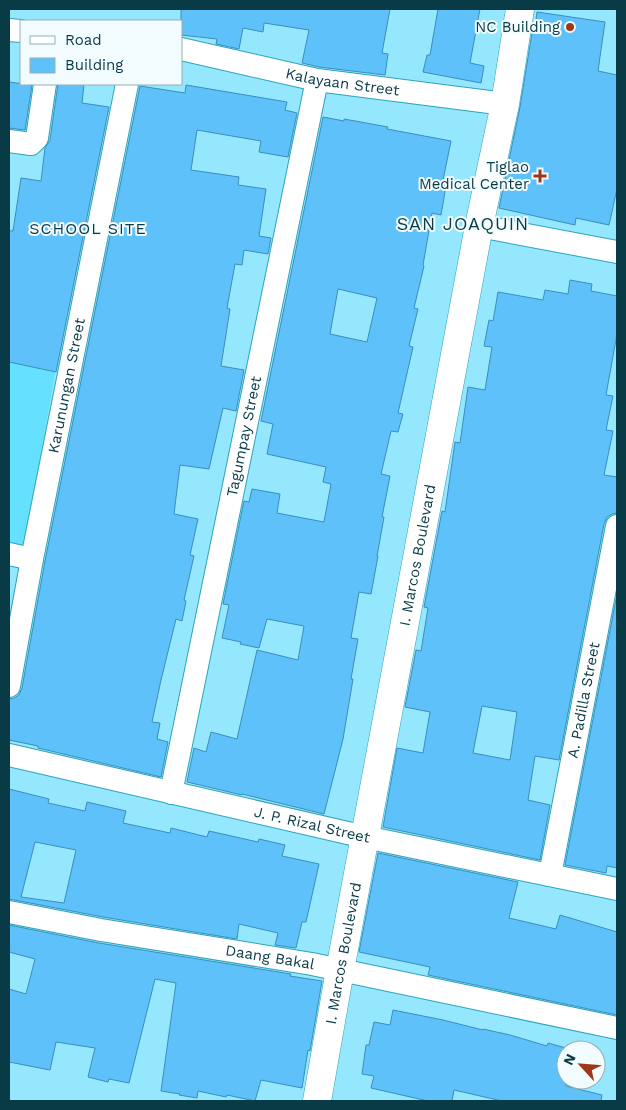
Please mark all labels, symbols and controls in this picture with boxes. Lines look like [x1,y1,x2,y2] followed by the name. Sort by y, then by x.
[475,18,560,36] place label: NC Building
[20,20,182,85] legend
[564,21,576,33] marker: NC Building
[65,31,102,49] text: Road
[65,56,123,74] text: Building
[284,64,401,100] street label: Kalayaan Street
[419,158,529,193] place label: Tiglao Medical Center
[533,169,547,183] marker: Tiglao Medical Center
[397,213,529,234] district label: SAN JOAQUIN
[29,219,147,238] district label: SCHOOL SITE
[44,316,89,455] street label: Karunungan Street
[223,374,265,498] street label: Tagumpay Street
[395,483,440,627] street label: I. Marcos Boulevard
[564,640,604,760] street label: A. Padilla Street
[252,803,372,847] street label: J. P. Rizal Street
[322,881,365,1026] street label: I. Marcos Boulevard
[224,941,317,973] street label: Daang Bakal
[556,1040,606,1090] north arrow
[560,1051,579,1067] text: N

